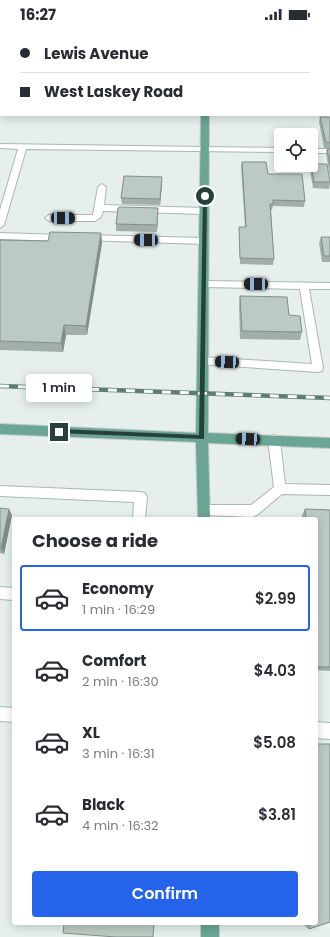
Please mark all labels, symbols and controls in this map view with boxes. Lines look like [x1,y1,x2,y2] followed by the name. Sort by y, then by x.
[20,4,56,25] text: 16:27
[44,43,149,64] text: Lewis Avenue
[44,81,183,102] text: West Laskey Road
[274,128,318,172] map controls
[274,128,318,172] button: locate
[196,187,214,205] route start
[51,212,75,224] car
[134,234,158,246] car
[244,278,268,290] car
[215,355,239,369] car
[26,374,92,402] callout: 1 min
[42,378,76,397] text: 1 min
[50,423,68,441] route end
[236,432,260,446] car
[32,528,158,553] text: Choose a ride
[82,578,154,599] text: Economy
[34,580,70,616] icon: car
[255,588,296,609] text: $2.99
[82,600,155,619] text: 1 min · 16:29
[82,650,146,671] text: Comfort
[34,652,70,688] icon: car
[254,660,296,681] text: $4.03
[82,672,159,691] text: 2 min · 16:30
[82,722,100,743] text: XL
[34,724,70,760] icon: car
[253,732,296,753] text: $5.08
[82,744,155,763] text: 3 min · 16:31
[82,794,125,815] text: Black
[34,796,70,832] icon: car
[258,804,296,825] text: $3.81
[82,816,159,835] text: 4 min · 16:32
[32,871,298,917] button: Confirm

